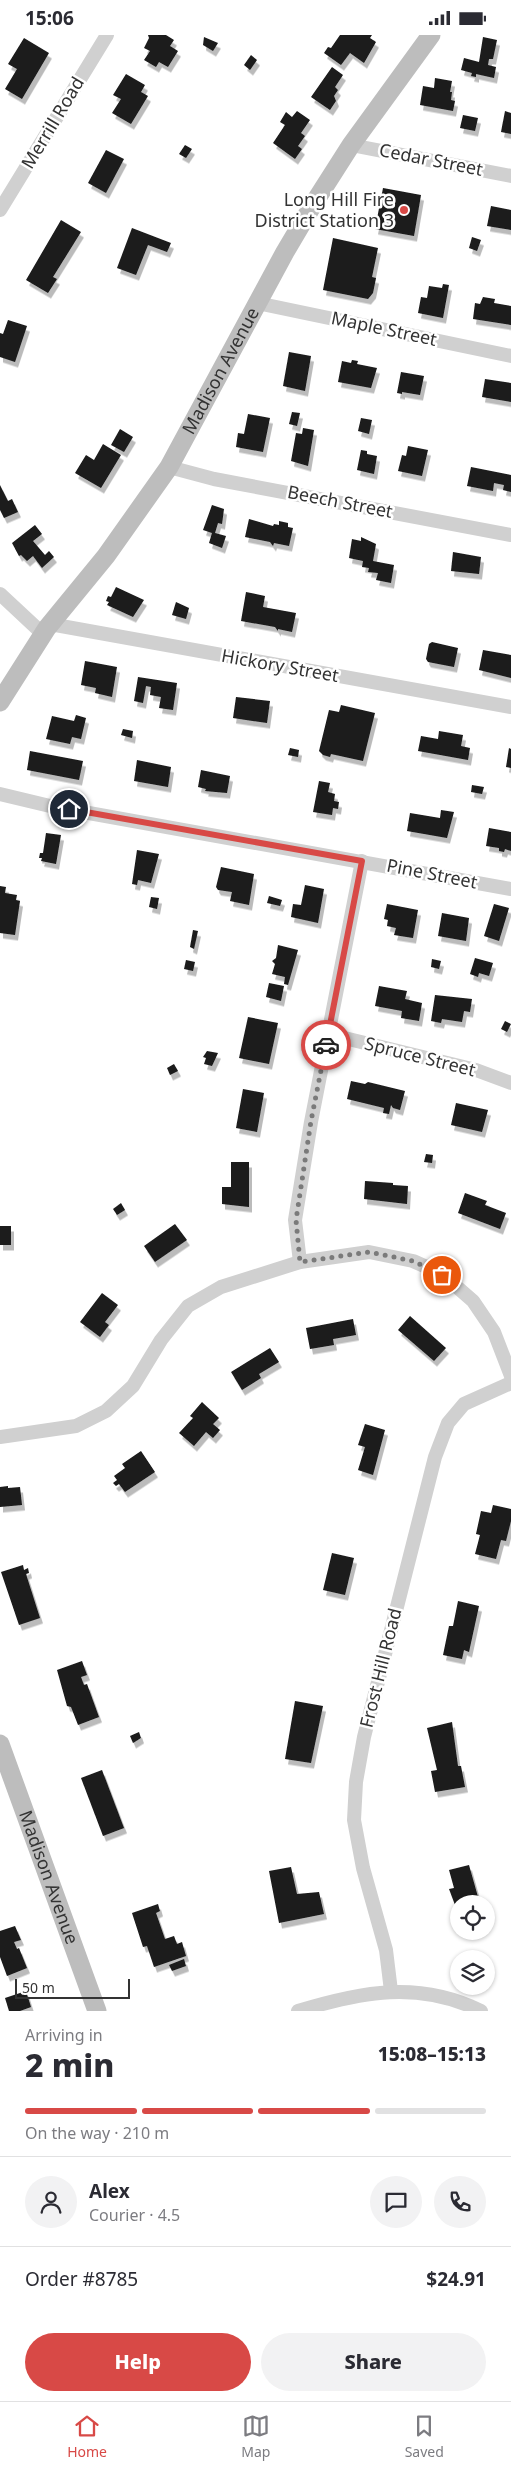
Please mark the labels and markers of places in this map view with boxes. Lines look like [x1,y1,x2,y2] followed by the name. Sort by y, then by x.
[255,187,394,232] place label: Long Hill Fire District Station 3
[398,204,410,216] marker: Long Hill Fire District Station 3
[48,788,90,830] pin
[421,1254,463,1296] pin

